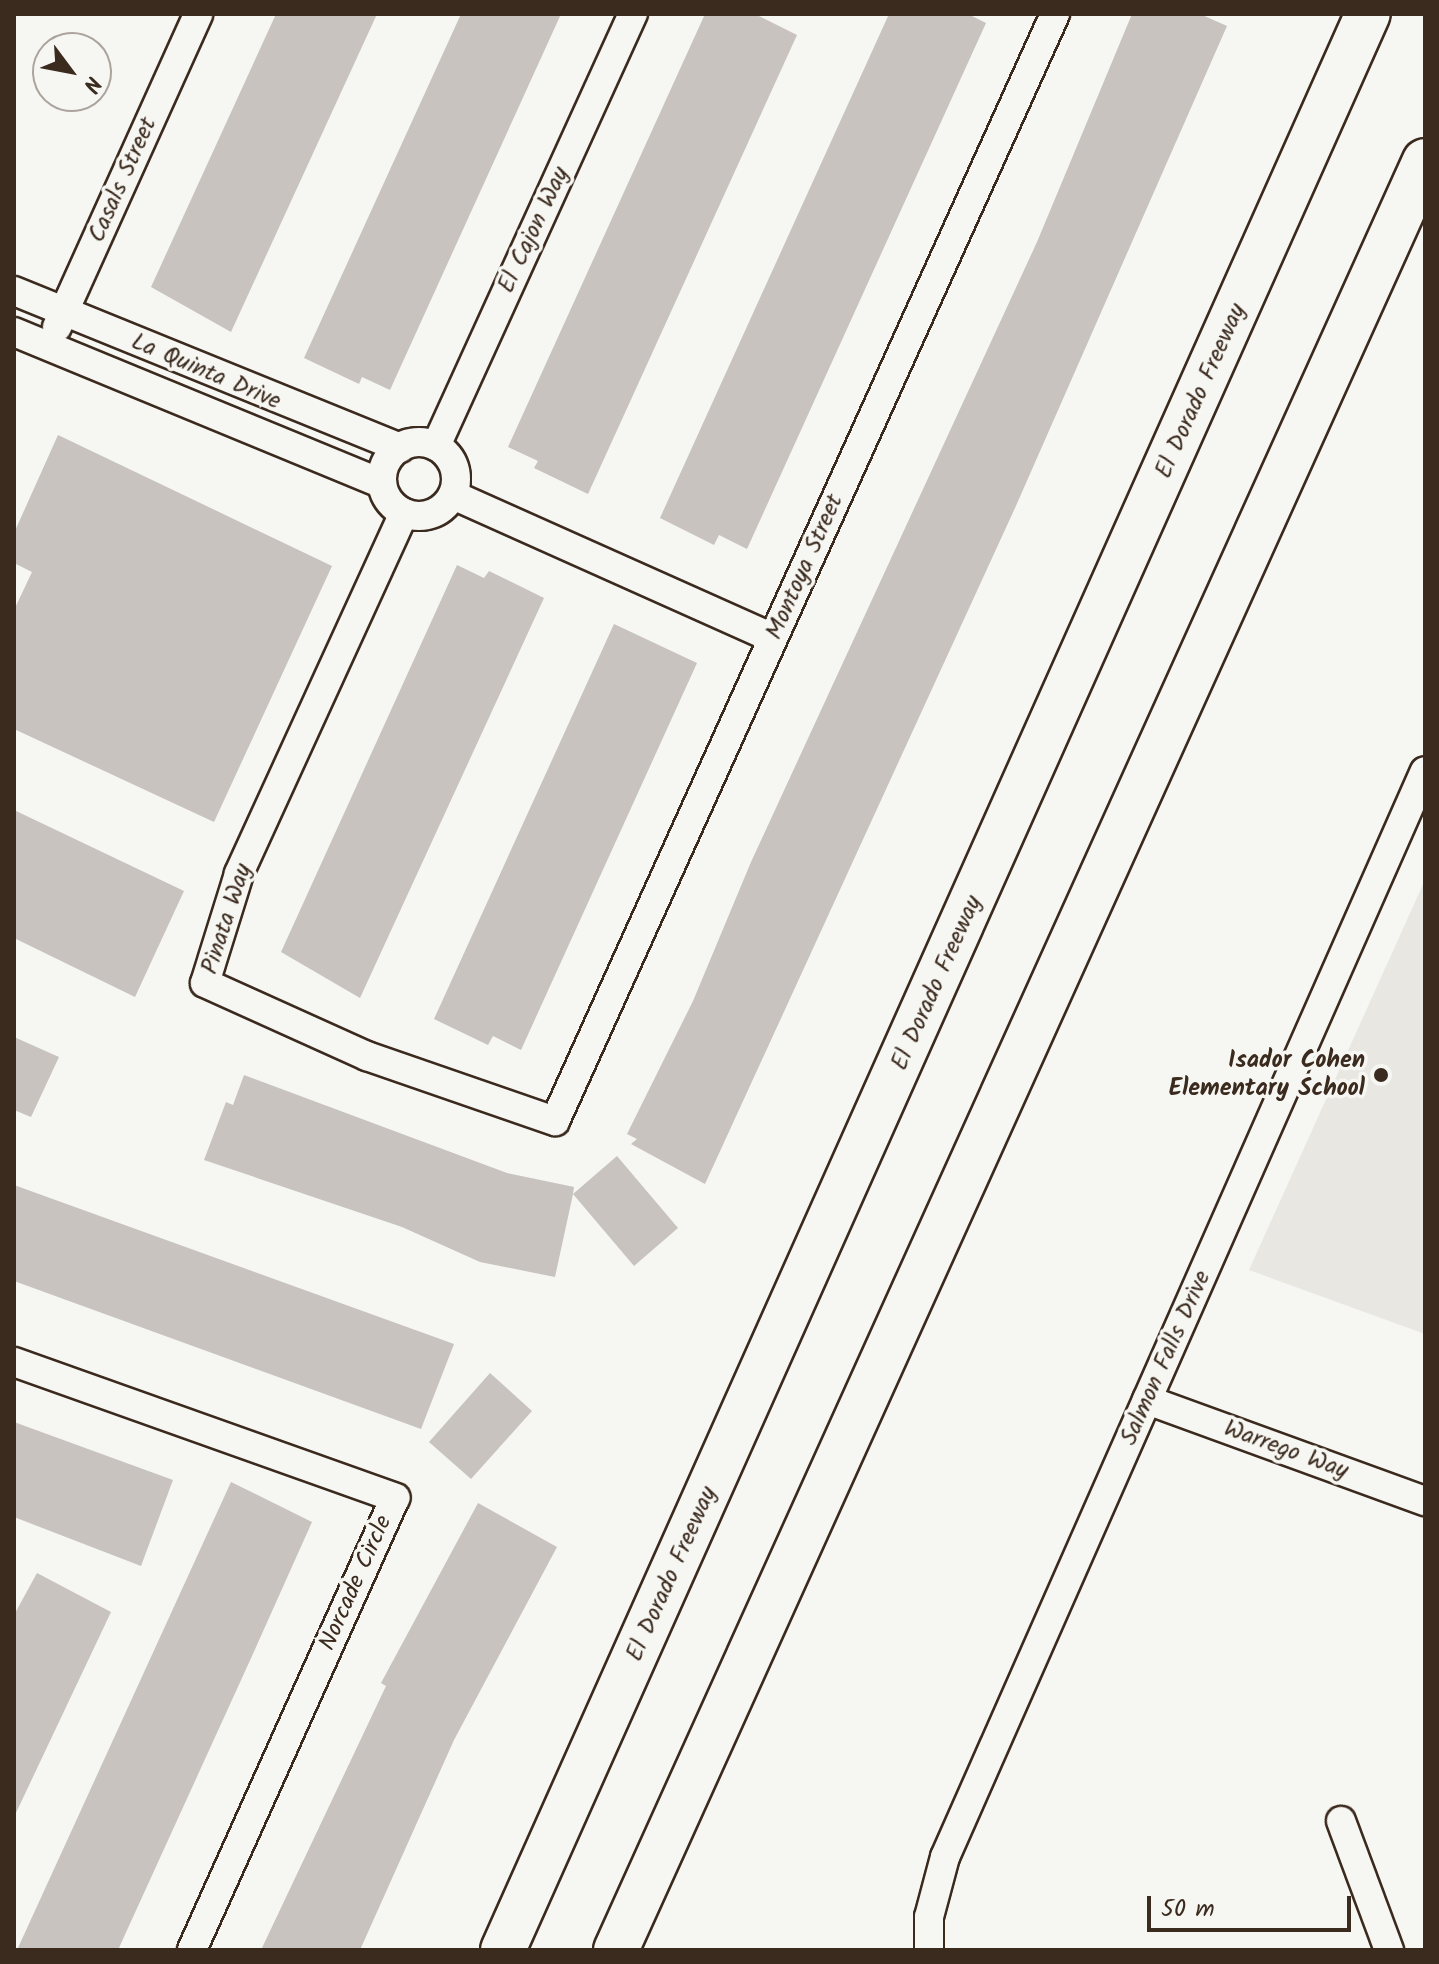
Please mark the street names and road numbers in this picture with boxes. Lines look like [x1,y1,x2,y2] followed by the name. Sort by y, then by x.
[83,113,163,247] street label: Casals Street
[492,162,576,298] street label: El Cajon Way
[1150,299,1252,483] street label: El Dorado Freeway
[127,328,285,416] street label: La Quinta Drive
[760,490,850,644] street label: Montoya Street
[196,860,258,978] street label: Pinata Way
[886,891,988,1075] street label: El Dorado Freeway
[1115,1266,1217,1450] street label: Salmon Falls Drive
[1220,1414,1352,1486] street label: Warrego Way
[621,1482,723,1666] street label: El Dorado Freeway
[313,1511,399,1655] street label: Norcade Circle

